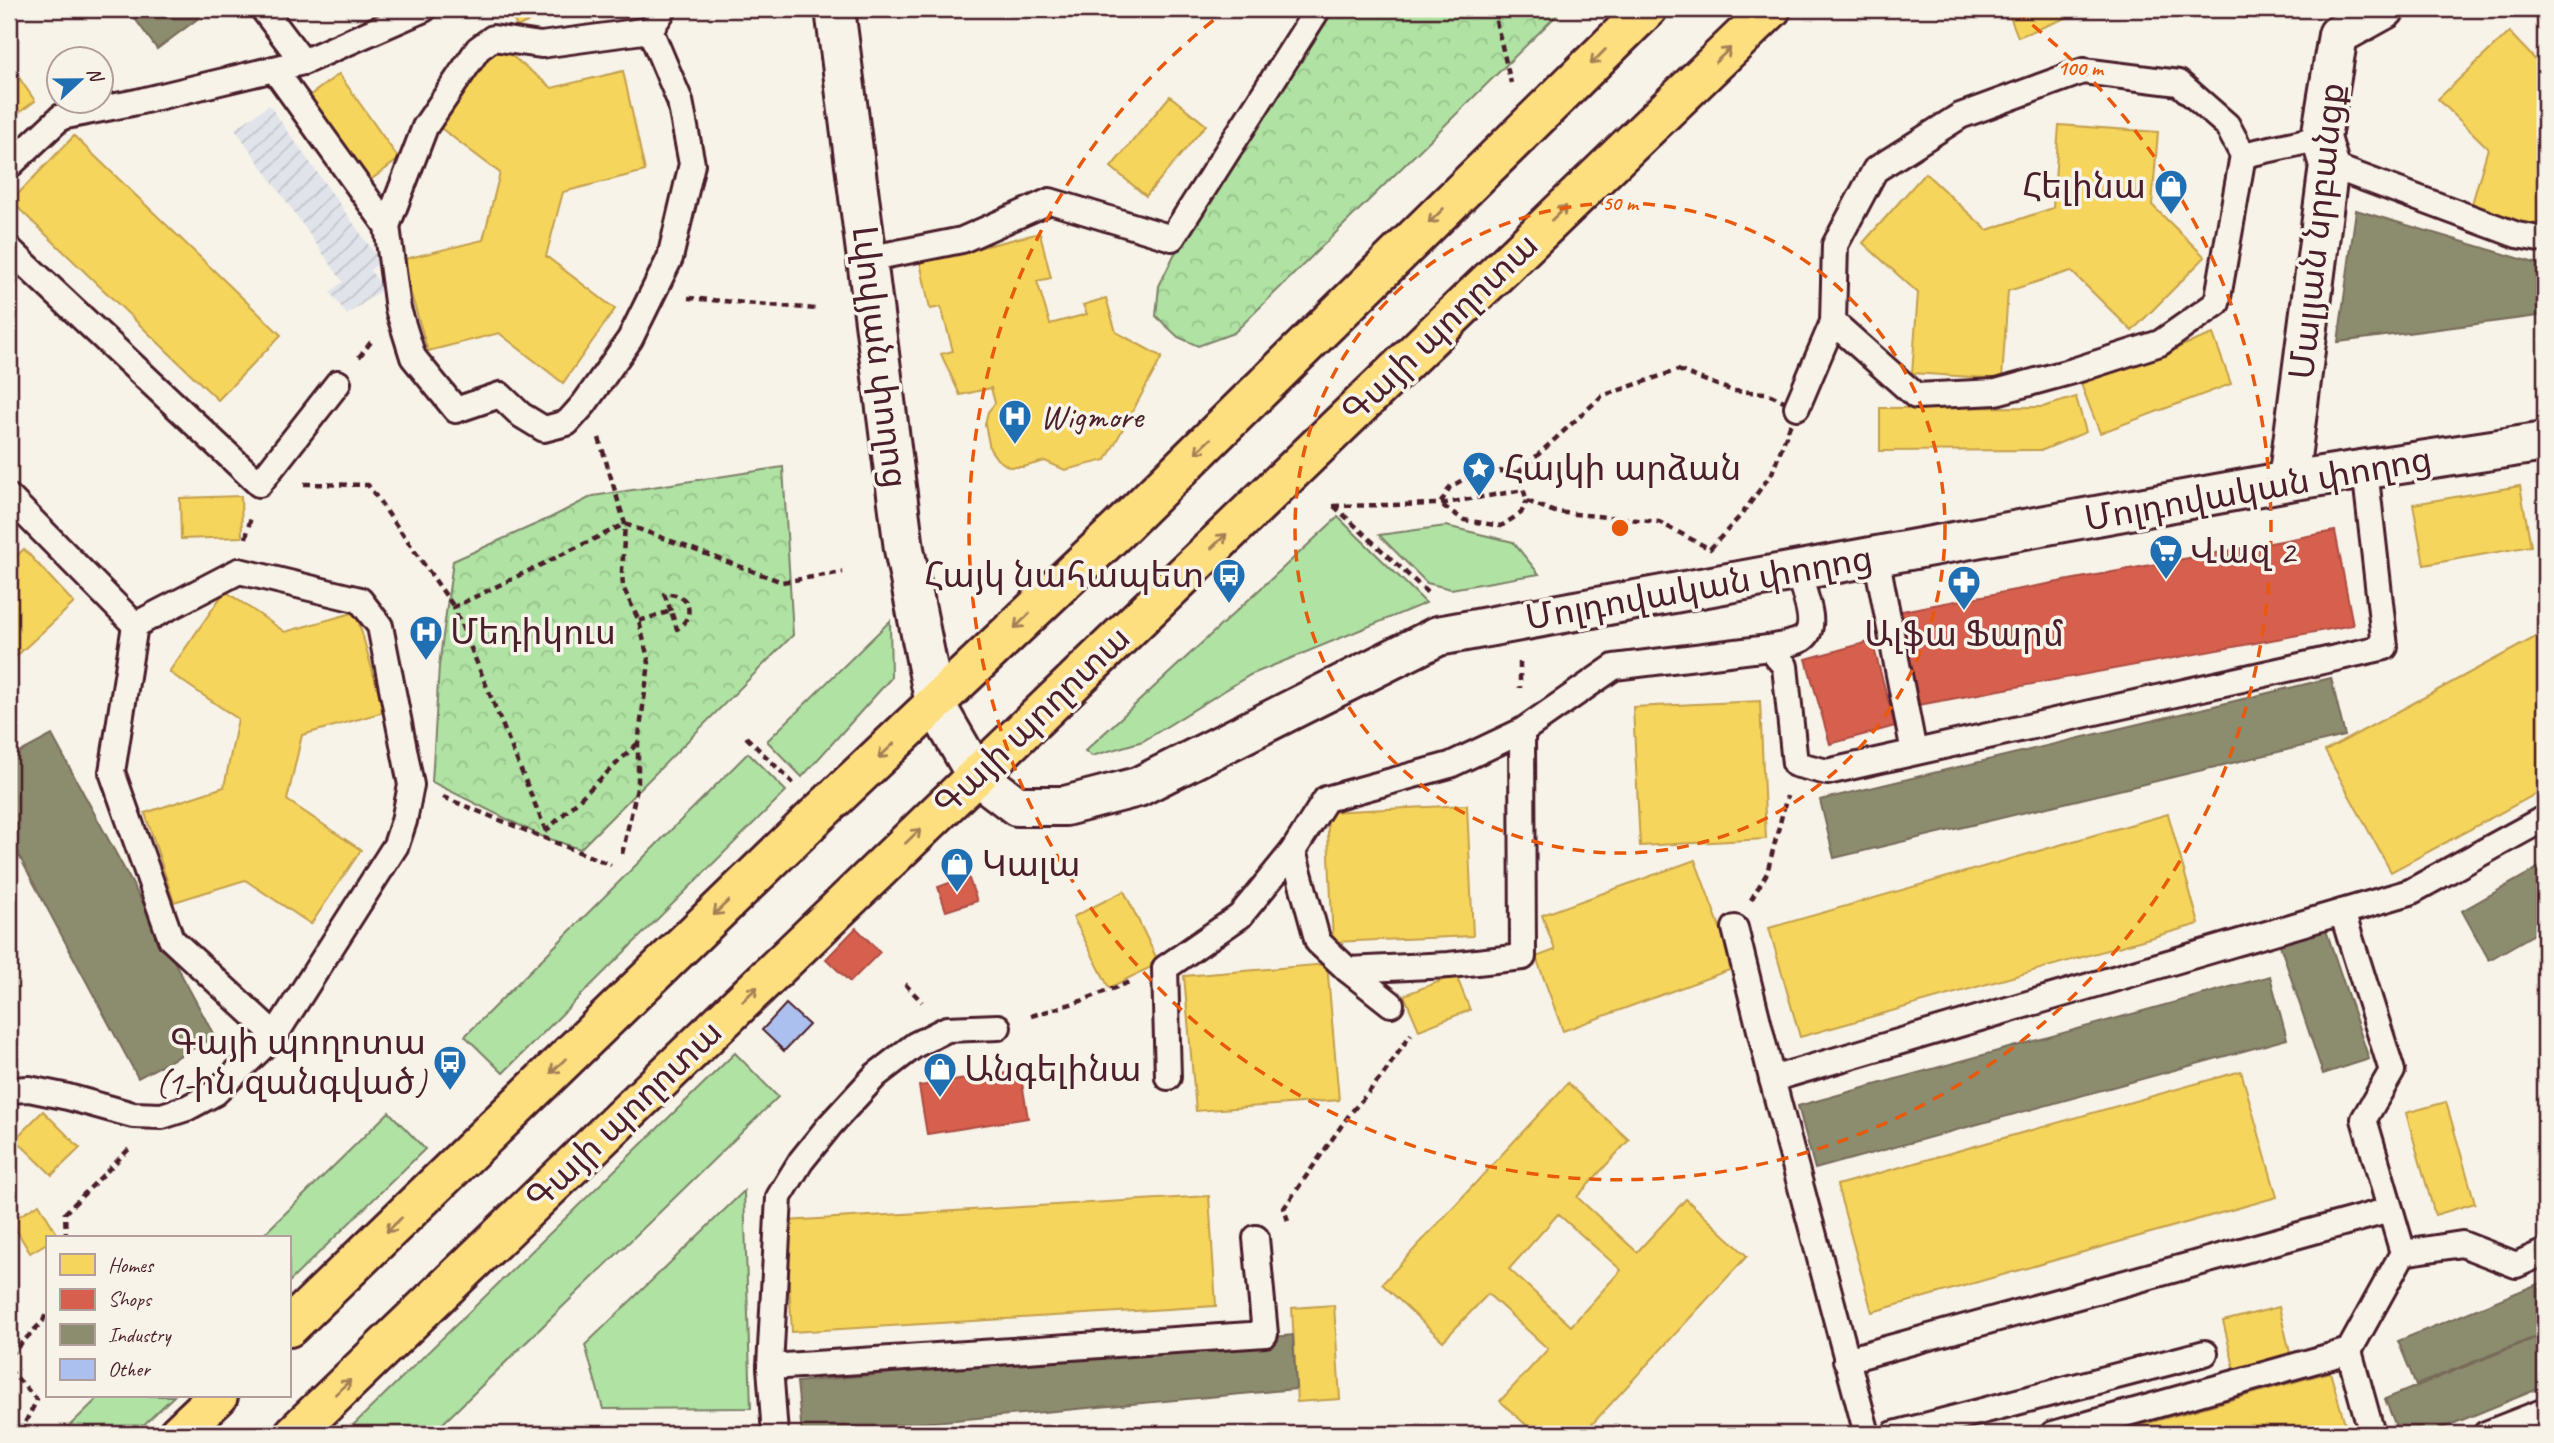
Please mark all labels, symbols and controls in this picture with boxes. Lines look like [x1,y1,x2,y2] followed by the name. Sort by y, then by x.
[46,46,116,116] north arrow
[1714,47,1731,64] one-way arrow
[1590,48,1607,65] one-way arrow
[2057,55,2105,81] text: 100 m
[82,64,109,87] text: N
[2279,80,2355,382] street label: Մալյան նրբանցք
[2022,164,2146,209] place label: Հելինա
[2152,167,2190,216] shop icon: Հելինա
[1602,190,1640,216] text: 50 m
[1550,204,1567,221] one-way arrow
[1428,208,1445,225] one-way arrow
[842,223,918,491] street label: Լվովյան փողոց
[1332,223,1548,433] street label: Գայի պողոտա
[1040,394,1146,439] place label: Wigmore
[996,397,1034,446] hospital icon: Wigmore
[2081,436,2435,542] street label: Մոլդովական փողոց
[1195,437,1212,454] one-way arrow
[1504,446,1741,491] place label: Հայկի արձան
[1460,449,1498,498] place icon: Հայկի արձան
[1608,516,1632,540] centre of rings
[2190,529,2298,574] place label: Վազ 2
[1210,532,1227,549] one-way arrow
[2147,532,2185,581] supermarket icon: Վազ 2
[1522,535,1876,641] street label: Մոլդովական փողոց
[924,553,1204,598] place label: Հայկ նահապետ
[1210,556,1248,605] bus stop icon: Հայկ նահապետ
[1945,563,1983,612] pharmacy icon: Ալֆա Ֆարմ
[450,610,616,655] place label: Մեդիկուս
[1864,612,2064,657] place label: Ալֆա Ֆարմ
[407,613,445,662] hospital icon: Մեդիկուս
[1014,613,1031,630] one-way arrow
[924,616,1140,826] street label: Գայի պողոտա
[878,742,895,759] one-way arrow
[904,827,921,844] one-way arrow
[982,842,1081,887] place label: Կալա
[938,845,976,894] shop icon: Կալա
[713,899,730,916] one-way arrow
[741,985,758,1002] one-way arrow
[516,1010,732,1220] street label: Գայի պողոտա
[155,1020,428,1105] place label: Գայի պողոտա (1-ին զանգված)
[431,1043,469,1092] bus stop icon: Գայի պողոտա (1-ին զանգված)
[964,1047,1142,1092] place label: Անգելինա
[921,1050,959,1099] shop icon: Անգելինա
[550,1058,567,1075] one-way arrow
[386,1216,403,1233] one-way arrow
[46,1236,290,1398] legend
[108,1252,155,1278] text: Homes
[108,1286,153,1312] text: Shops
[108,1322,172,1348] text: Industry
[108,1356,151,1382] text: Other
[334,1378,351,1395] one-way arrow

